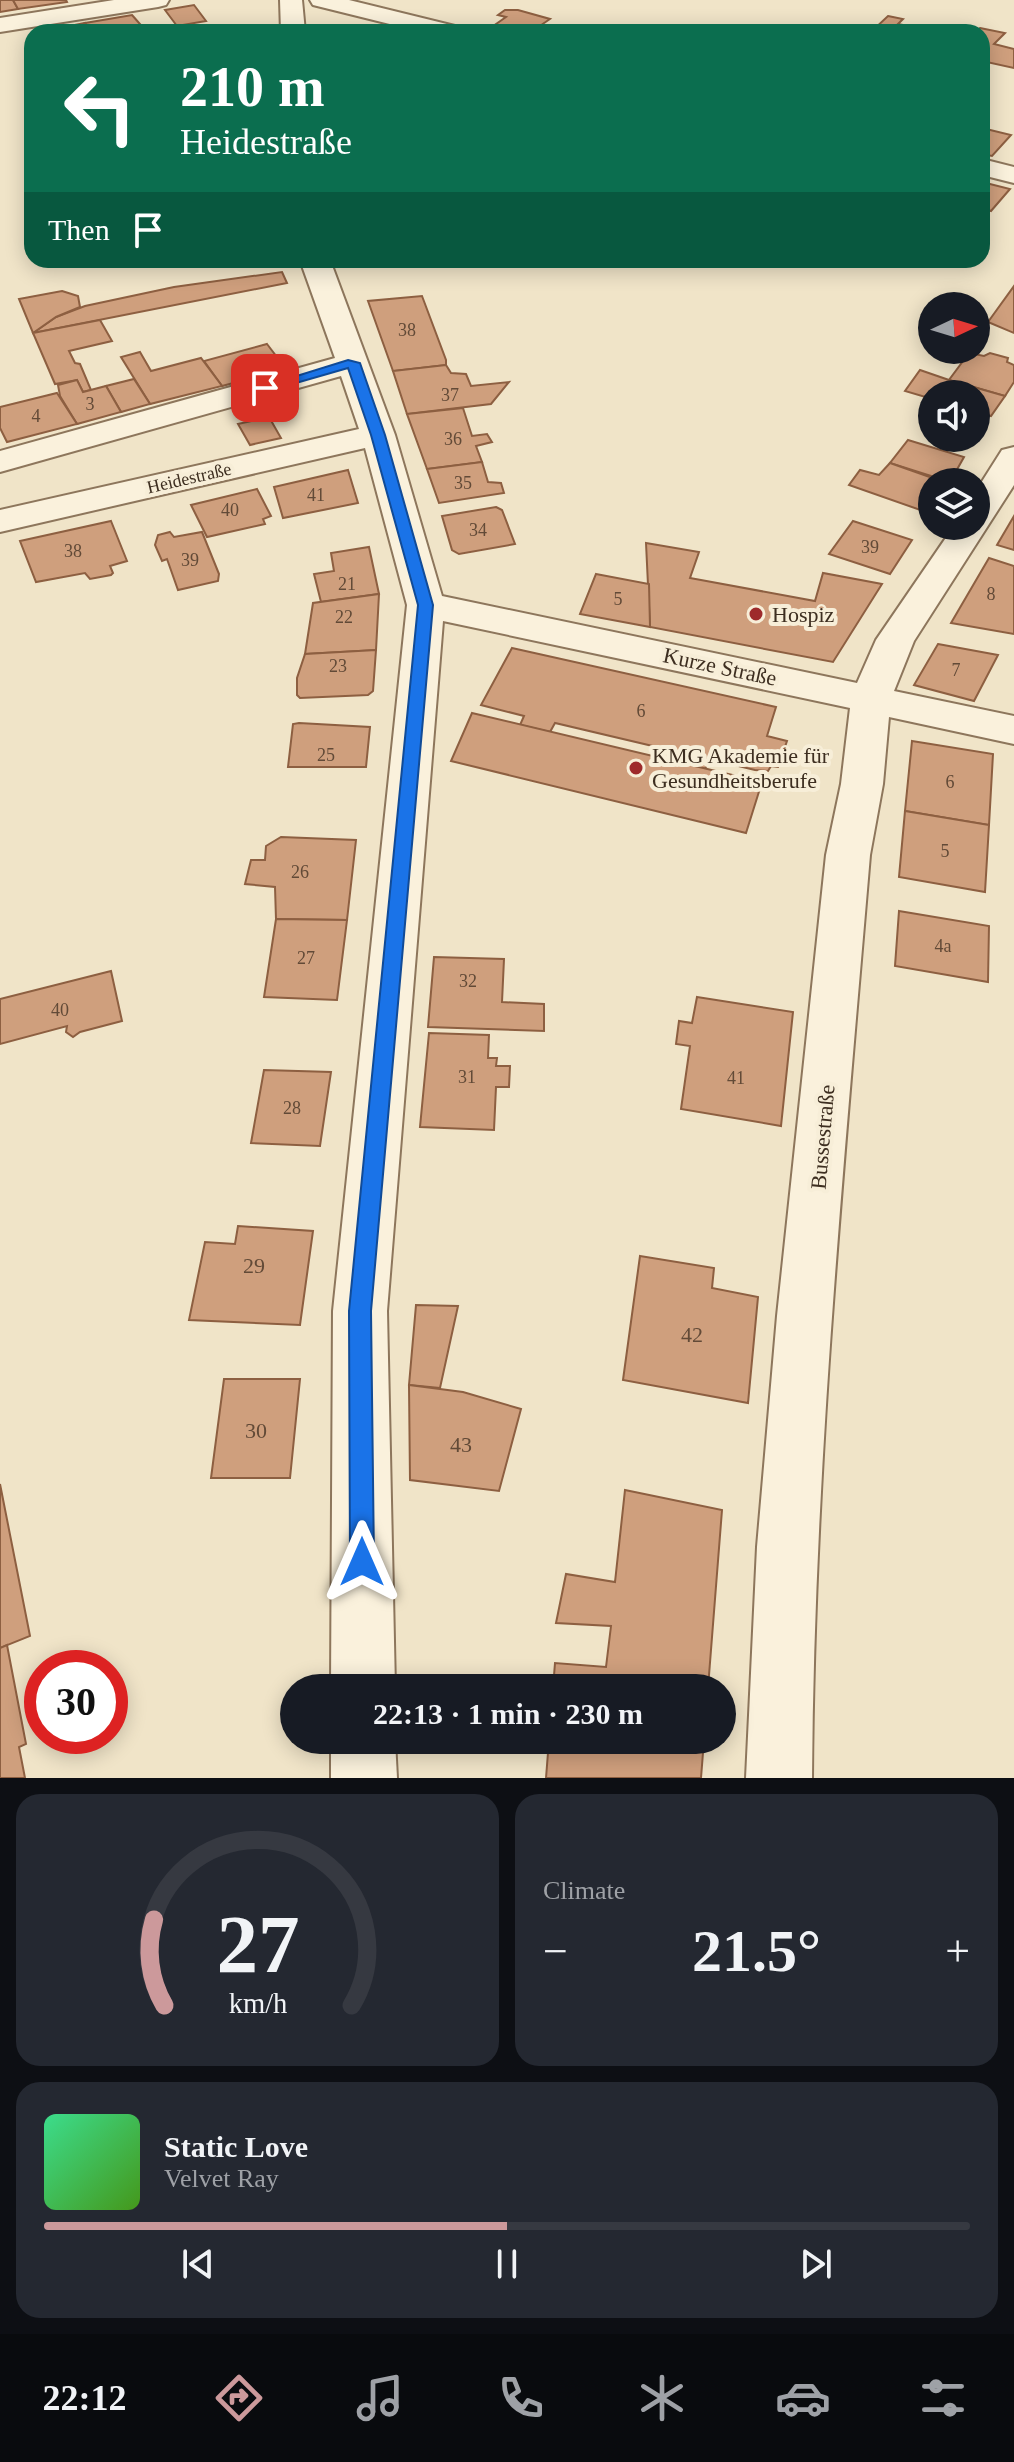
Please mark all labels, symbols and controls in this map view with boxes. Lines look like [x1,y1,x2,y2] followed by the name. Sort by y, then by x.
[48,56,152,160] icon: left
[180,56,325,118] text: 210 m
[180,122,352,162] text: Heidestraße
[126,208,170,252] icon: arrive
[48,213,110,246] text: Then
[918,292,990,364] north arrow
[918,292,990,540] map controls
[398,320,416,340] house number: 38
[231,354,299,422] pin
[243,366,287,410] icon: arrive
[918,380,990,452] button: sound
[441,385,459,405] house number: 37
[86,394,95,414] house number: 3
[32,406,41,426] house number: 4
[444,429,462,449] house number: 36
[145,459,233,497] street label: Heidestraße
[918,468,990,540] button: layers
[454,473,472,493] house number: 35
[307,485,325,505] house number: 41
[221,500,239,520] house number: 40
[469,520,487,540] house number: 34
[861,537,879,557] house number: 39
[64,541,82,561] house number: 38
[181,550,199,570] house number: 39
[338,574,356,594] house number: 21
[987,584,996,604] house number: 8
[614,589,623,609] house number: 5
[772,602,835,627] place label: Hospiz
[747,605,765,623] marker: Hospiz
[335,607,353,627] house number: 22
[661,642,779,691] street label: Kurze Straße
[329,656,347,676] house number: 23
[952,660,961,680] house number: 7
[637,701,646,721] house number: 6
[652,743,830,793] place label: KMG Akademie für Gesundheitsberufe
[317,745,335,765] house number: 25
[627,759,645,777] marker: KMG Akademie für Gesundheitsberufe
[946,772,955,792] house number: 6
[941,841,950,861] house number: 5
[291,862,309,882] house number: 26
[935,936,952,956] house number: 4a
[297,948,315,968] house number: 27
[459,971,477,991] house number: 32
[51,1000,69,1020] house number: 40
[458,1067,476,1087] house number: 31
[727,1068,745,1088] house number: 41
[805,1084,840,1190] street label: Bussestraße
[283,1098,301,1118] house number: 28
[243,1253,265,1278] house number: 29
[681,1322,703,1347] house number: 42
[245,1418,267,1443] house number: 30
[450,1432,472,1457] house number: 43
[320,1520,404,1604] position arrow
[24,1650,128,1754] speed limit sign: 30
[373,1697,643,1730] text: 22:13 · 1 min · 230 m
[543,1876,625,1905] text: Climate
[216,1898,299,1990] text: 27
[692,1918,821,1984] text: 21.5°
[543,1927,568,1976] text: −
[945,1927,970,1976] text: +
[228,1988,287,2019] text: km/h
[164,2130,308,2163] text: Static Love
[164,2164,279,2193] text: Velvet Ray
[176,2242,220,2286] icon: previous
[485,2242,529,2286] icon: pause
[794,2242,838,2286] icon: next
[211,2370,267,2426] icon: directions
[352,2370,408,2426] icon: music
[493,2370,549,2426] icon: phone
[634,2370,690,2426] icon: climate
[775,2370,831,2426] icon: car
[915,2370,971,2426] icon: filters
[42,2378,126,2418] text: 22:12

